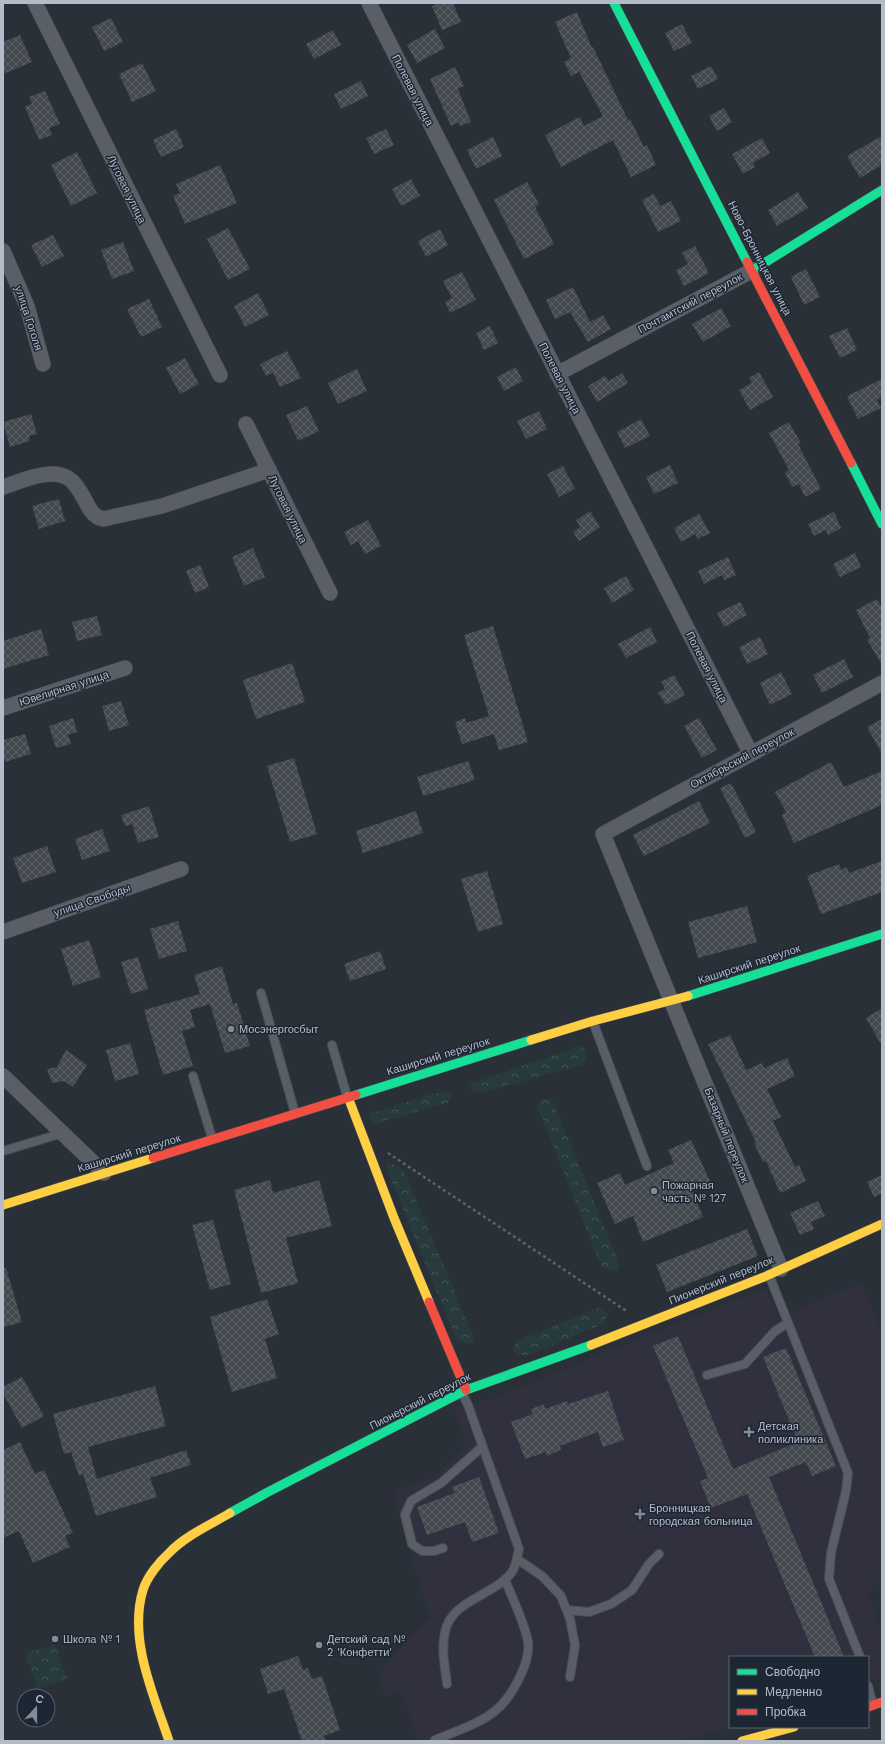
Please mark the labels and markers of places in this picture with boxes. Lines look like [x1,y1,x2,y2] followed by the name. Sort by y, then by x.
[239,1023,319,1036] place label: Мосэнергосбыт
[226,1024,236,1034] marker: Мосэнергосбыт
[662,1179,726,1205] place label: Пожарная часть № 127
[649,1186,659,1196] marker: Пожарная часть № 127
[758,1420,824,1446] place label: Детская поликлиника
[743,1426,755,1438] marker: Детская поликлиника
[649,1502,754,1528] place label: Бронницкая городская больница
[634,1508,646,1520] marker: Бронницкая городская больница
[63,1633,120,1646] place label: Школа № 1
[327,1633,405,1659] place label: Детский сад № 2 'Конфетти'
[50,1634,60,1644] marker: Школа № 1
[314,1640,324,1650] marker: Детский сад № 2 'Конфетти'

